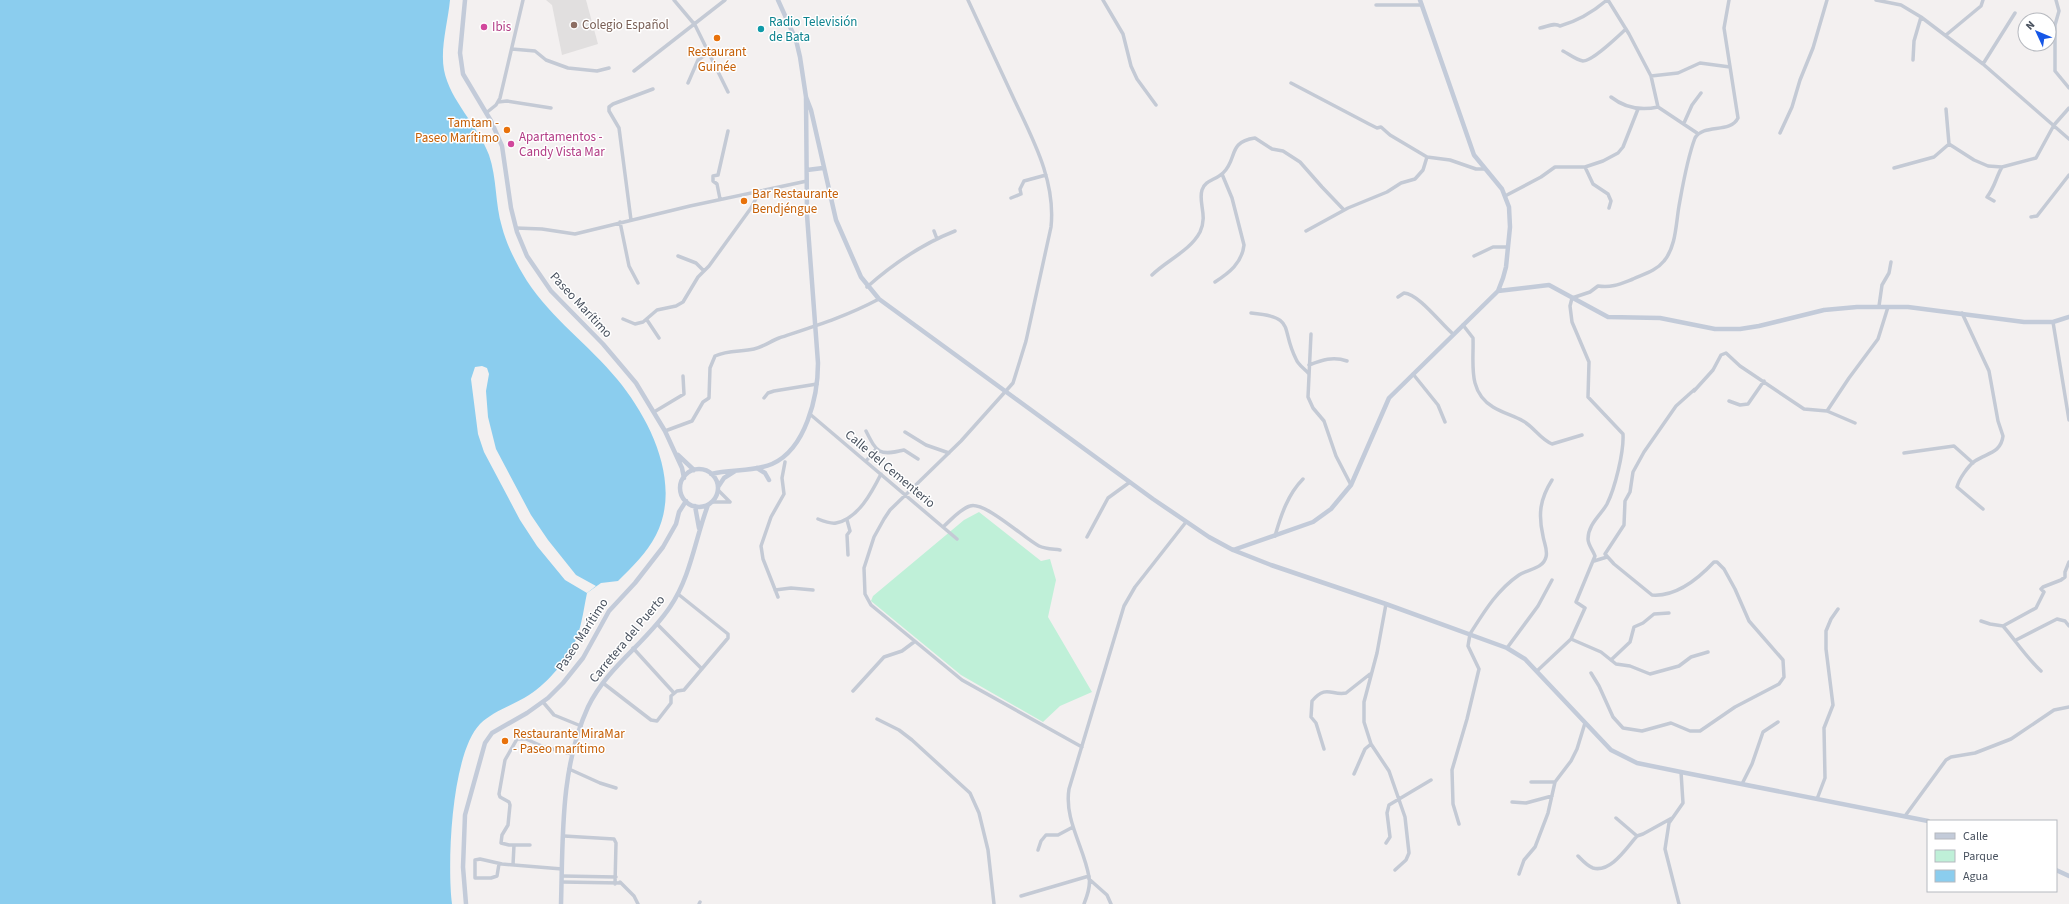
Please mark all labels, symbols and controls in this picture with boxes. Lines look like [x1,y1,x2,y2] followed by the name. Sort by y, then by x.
[2017,12,2057,52] north arrow
[769,13,857,46] place label: Radio Televisión de Bata
[582,16,669,34] place label: Colegio Español
[492,18,512,36] place label: Ibis
[2022,18,2038,33] text: N
[569,20,579,30] marker: Colegio Español
[479,22,489,32] marker: Ibis
[756,24,766,34] marker: Radio Televisión de Bata
[712,33,722,43] marker: Restaurant Guinée
[688,43,747,76] place label: Restaurant Guinée
[415,114,499,147] place label: Tamtam - Paseo Marítimo
[502,125,512,135] marker: Tamtam - Paseo Marítimo
[519,128,605,161] place label: Apartamentos - Candy Vista Mar
[506,139,516,149] marker: Apartamentos - Candy Vista Mar
[752,185,838,218] place label: Bar Restaurante Bendjéngue
[739,196,749,206] marker: Bar Restaurante Bendjéngue
[546,268,616,342] street label: Paseo Marítimo
[841,426,939,512] street label: Calle del Cementerio
[585,591,669,687] street label: Carretera del Puerto
[552,595,612,675] street label: Paseo Marítimo
[513,725,625,758] place label: Restaurante MiraMar - Paseo marítimo
[500,736,510,746] marker: Restaurante MiraMar - Paseo marítimo
[1927,820,2057,892] legend
[1963,828,1988,845] text: Calle
[1963,848,1999,865] text: Parque
[1963,868,1988,885] text: Agua

